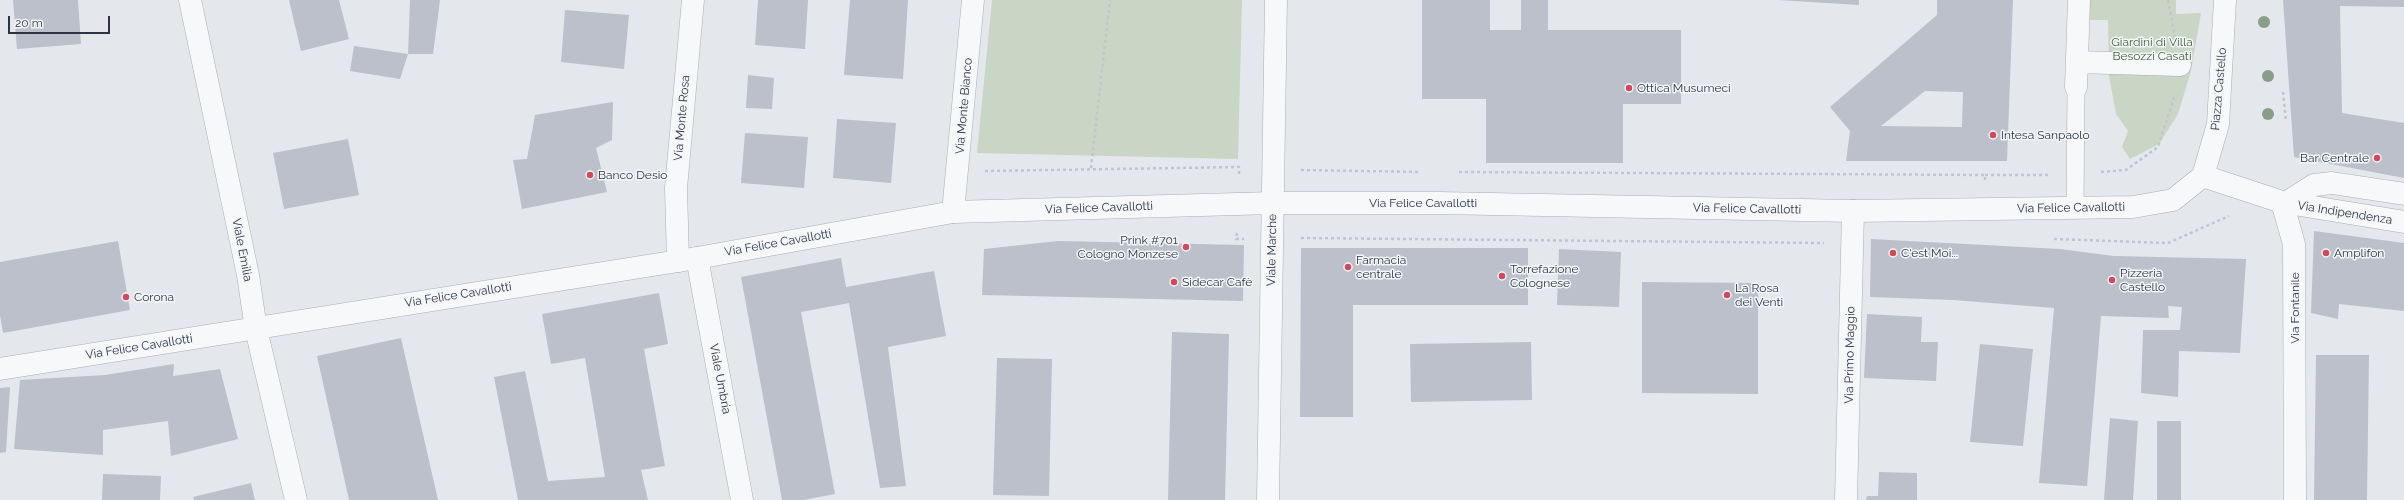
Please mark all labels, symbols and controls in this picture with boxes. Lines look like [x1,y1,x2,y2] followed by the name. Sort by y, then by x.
[10,8,112,34] scale bar
[15,16,43,30] text: 20 m
[2111,35,2193,63] park label: Giardini di Villa Besozzi Casati
[2208,47,2230,131] street label: Piazza Castello
[953,57,975,155] street label: Via Monte Bianco
[671,75,693,161] street label: Via Monte Rosa
[1637,81,1731,95] place label: Ottica Musumeci
[1624,83,1634,93] marker: Ottica Musumeci
[2001,128,2090,142] place label: Intesa Sanpaolo
[1988,130,1998,140] marker: Intesa Sanpaolo
[2300,151,2369,165] place label: Bar Centrale
[2372,153,2382,163] marker: Bar Centrale
[598,168,667,182] place label: Banco Desio
[585,170,595,180] marker: Banco Desio
[1369,196,1477,210] street label: Via Felice Cavallotti
[2297,198,2393,228] street label: Via Indipendenza
[1045,199,1153,217] street label: Via Felice Cavallotti
[2017,200,2125,216] street label: Via Felice Cavallotti
[1693,201,1801,217] street label: Via Felice Cavallotti
[1264,214,1280,286] street label: Viale Marche
[229,217,255,283] street label: Viale Emilia
[723,227,833,259] street label: Via Felice Cavallotti
[1077,233,1178,261] place label: Prink #701 Cologno Monzese
[1181,242,1191,252] marker: Prink #701 Cologno Monzese
[1901,246,1958,260] place label: C'est Moi...
[2334,246,2384,260] place label: Amplifon
[1888,248,1898,258] marker: C'est Moi...
[2321,248,2331,258] marker: Amplifon
[1356,253,1406,281] place label: Farmacia centrale
[1343,262,1353,272] marker: Farmacia centrale
[1510,262,1578,290] place label: Torrefazione Colognese
[2120,266,2165,294] place label: Pizzeria Castello
[1497,271,1507,281] marker: Torrefazione Colognese
[2288,272,2302,344] street label: Via Fontanile
[1182,275,1252,289] place label: Sidecar Cafè
[2107,275,2117,285] marker: Pizzeria Castello
[1169,277,1179,287] marker: Sidecar Cafè
[403,279,513,311] street label: Via Felice Cavallotti
[1735,281,1783,309] place label: La Rosa dei Venti
[134,290,174,304] place label: Corona
[1722,290,1732,300] marker: La Rosa dei Venti
[121,292,131,302] marker: Corona
[1842,306,1858,404] street label: Via Primo Maggio
[84,331,194,363] street label: Via Felice Cavallotti
[706,343,734,415] street label: Viale Umbria

